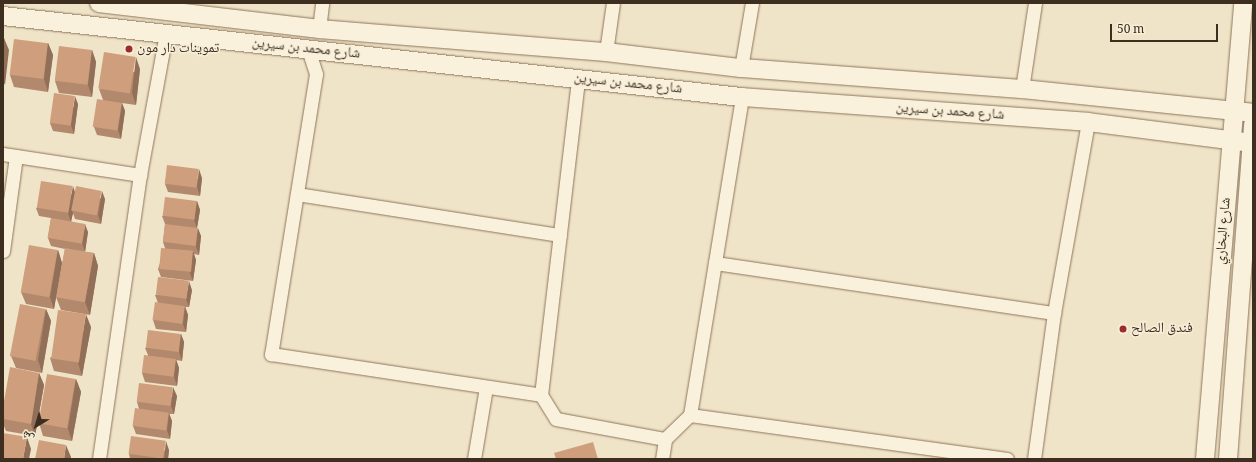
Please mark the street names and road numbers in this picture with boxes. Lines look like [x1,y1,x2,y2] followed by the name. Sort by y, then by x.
[251,35,361,63] street label: شارع محمد بن سيرين
[573,70,683,98] street label: شارع محمد بن سيرين
[895,100,1005,124] street label: شارع محمد بن سيرين
[1213,197,1235,265] street label: شارع البخاري

